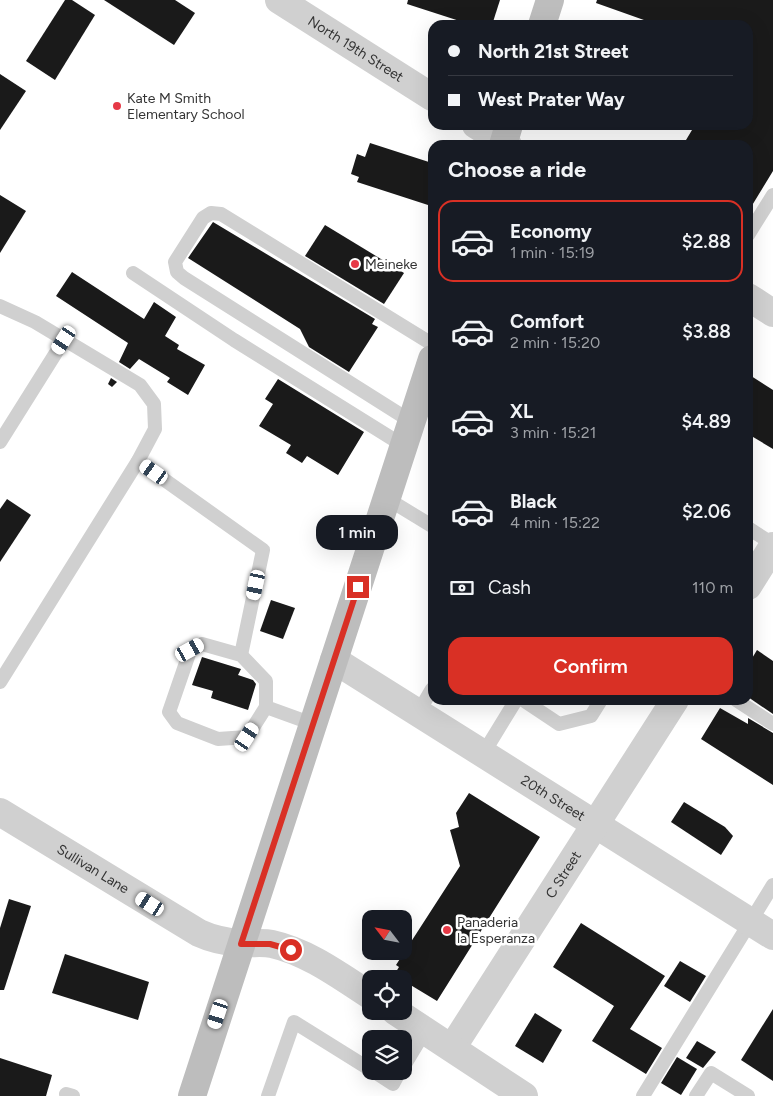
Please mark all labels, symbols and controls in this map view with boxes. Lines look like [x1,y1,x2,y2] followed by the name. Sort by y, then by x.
[305,12,407,85] street label: North 19th Street
[478,40,629,63] text: North 21st Street
[478,88,625,111] text: West Prater Way
[127,90,245,123] place label: Kate M Smith Elementary School
[111,100,123,112] marker: Kate M Smith Elementary School
[448,156,586,183] text: Choose a ride
[450,219,495,264] icon: car
[510,220,592,243] text: Economy
[682,230,731,253] text: $2.88
[510,243,594,262] text: 1 min · 15:19
[365,256,418,273] place label: Meineke
[349,258,361,270] marker: Meineke
[450,309,495,354] icon: car
[510,310,585,333] text: Comfort
[682,320,731,343] text: $3.88
[49,323,78,357] car
[510,333,600,352] text: 2 min · 15:20
[450,399,495,444] icon: car
[510,400,533,423] text: XL
[682,410,731,433] text: $4.89
[510,423,596,442] text: 3 min · 15:21
[137,457,170,487] car
[450,489,495,534] icon: car
[510,490,557,513] text: Black
[682,500,731,523] text: $2.06
[510,513,600,532] text: 4 min · 15:22
[317,514,399,550] callout: 1 min
[338,523,376,542] text: 1 min
[245,569,266,601] car
[448,574,476,602] icon: cash
[347,576,369,598] route end
[488,576,531,599] text: Cash
[692,578,733,597] text: 110 m
[173,636,206,664] car
[448,637,733,695] button: Confirm
[232,720,261,754] car
[518,771,589,824] street label: 20th Street
[54,840,133,897] street label: Sullivan Lane
[542,848,585,901] street label: C Street
[133,890,166,918] car
[362,910,412,960] north arrow
[362,910,412,1080] map controls
[457,914,535,947] place label: Panaderia la Esperanza
[441,924,453,936] marker: Panaderia la Esperanza
[280,939,302,961] route start
[362,970,412,1020] button: locate
[206,997,229,1031] car
[362,1030,412,1080] button: layers

